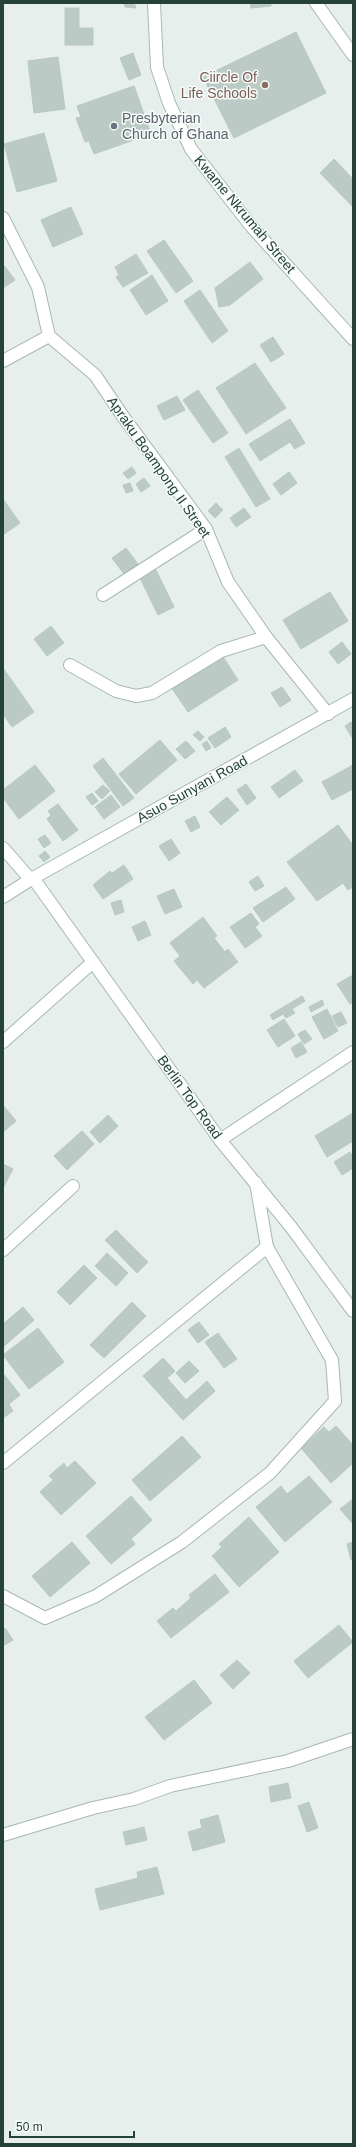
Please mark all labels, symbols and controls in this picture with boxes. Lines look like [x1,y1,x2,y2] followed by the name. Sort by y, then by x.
[181,69,257,101] place label: Ciircle Of Life Schools
[260,80,270,90] marker: Ciircle Of Life Schools
[122,110,229,142] place label: Presbyterian Church of Ghana
[109,121,119,131] marker: Presbyterian Church of Ghana
[191,152,299,276] street label: Kwame Nkrumah Street
[104,393,214,541] street label: Apraku Boampong II Street
[134,752,250,826] street label: Asuo Sunyani Road
[154,1052,226,1142] street label: Berlin Top Road
[10,2113,134,2139] scale bar
[16,2120,43,2134] text: 50 m

